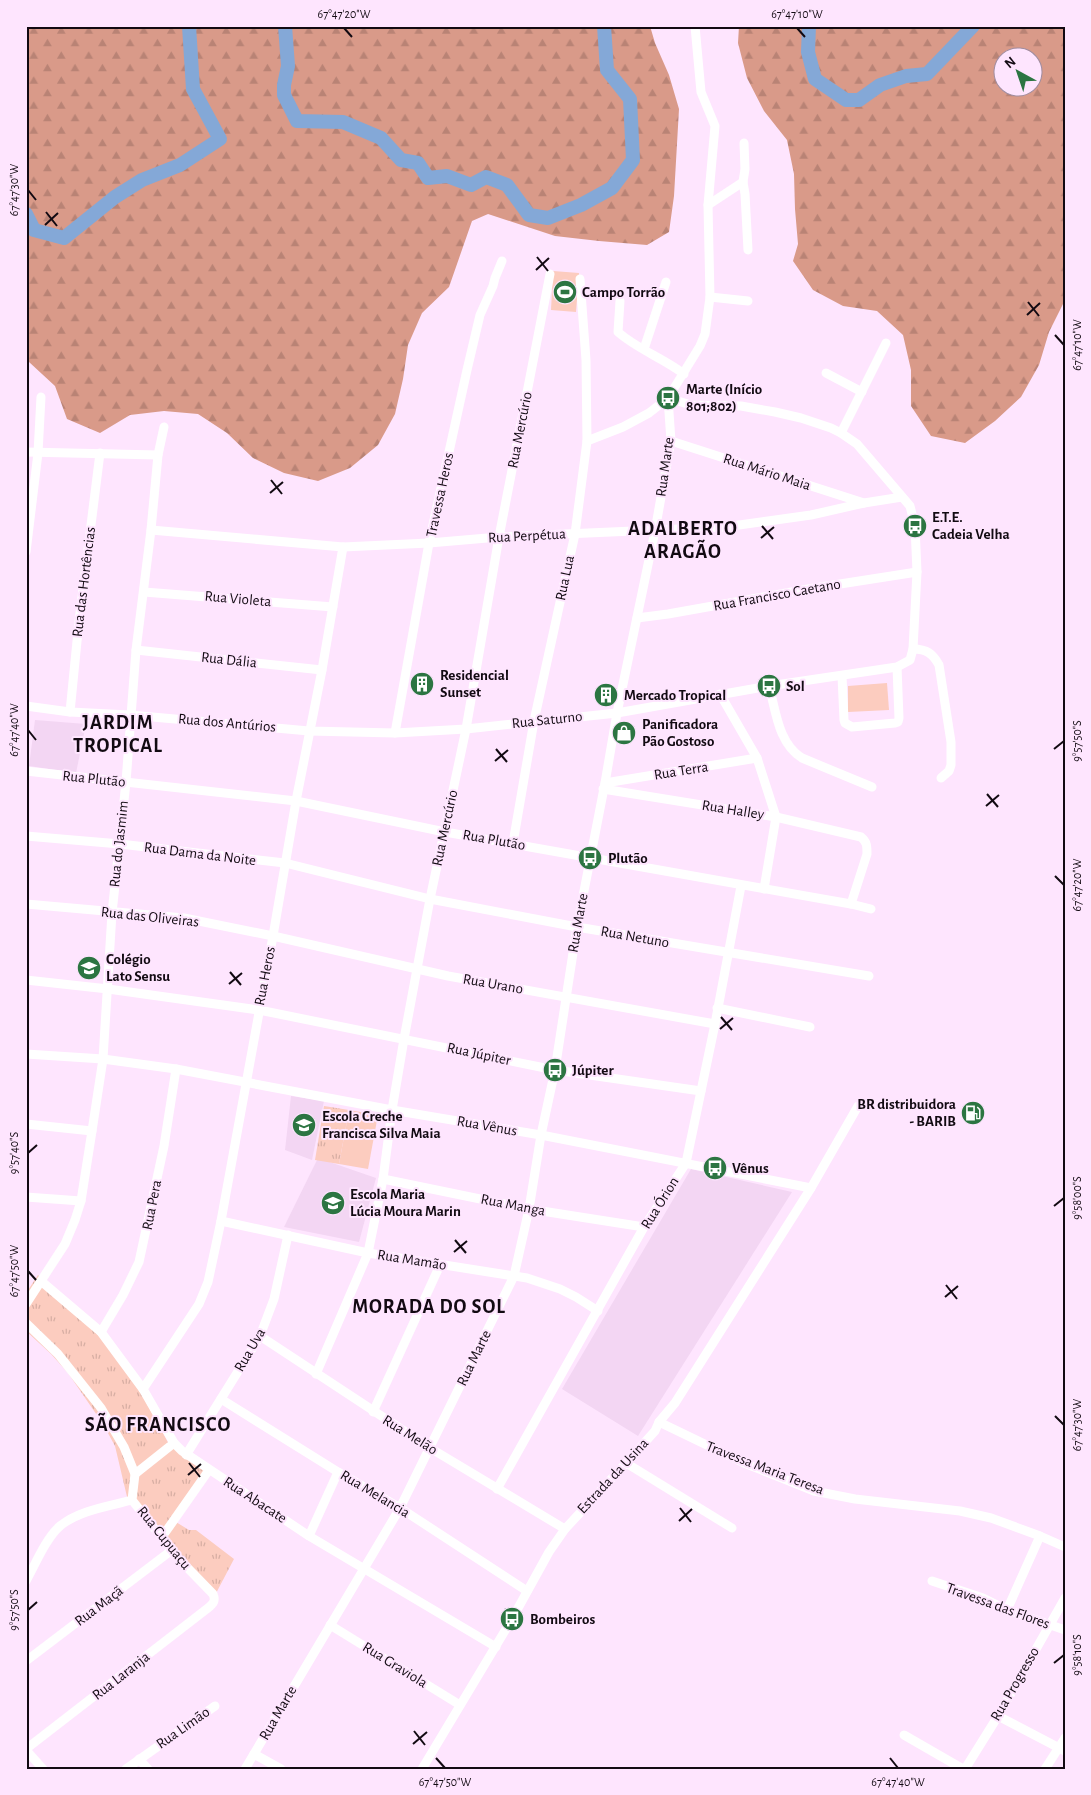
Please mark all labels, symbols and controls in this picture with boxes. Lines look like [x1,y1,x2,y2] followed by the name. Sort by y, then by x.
[318,8,371,20] text: 67°47'20"W
[771,8,823,20] text: 67°47'10"W
[994,48,1044,98] north arrow
[1002,54,1019,71] text: N
[8,163,20,216] text: 67°47'30"W
[552,279,578,305] sports icon: Campo Torrão
[582,285,665,300] place label: Campo Torrão
[1071,319,1083,371] text: 67°47'10"W
[686,382,762,414] place label: Marte (Início 801;802)
[655,385,681,411] bus stop icon: Marte (Início 801;802)
[505,391,535,469] street label: Rua Mercúrio
[653,436,677,498] street label: Rua Marte
[424,451,456,539] street label: Travessa Heros
[721,451,813,493] street label: Rua Mário Maia
[932,510,1010,542] place label: E.T.E. Cadeia Velha
[902,513,928,539] bus stop icon: E.T.E. Cadeia Velha
[628,519,738,562] district label: ADALBERTO ARAGÃO
[70,526,98,638] street label: Rua das Hortências
[488,526,566,546] street label: Rua Perpétua
[553,554,577,602] street label: Rua Lua
[712,576,842,614] street label: Rua Francisco Caetano
[204,589,272,609] street label: Rua Violeta
[200,650,258,670] street label: Rua Dália
[440,668,509,700] place label: Residencial Sunset
[409,671,435,697] building icon: Residencial Sunset
[756,673,782,699] bus stop icon: Sol
[786,679,805,694] place label: Sol
[593,682,619,708] building icon: Mercado Tropical
[624,688,726,703] place label: Mercado Tropical
[8,703,20,757] text: 67°47'40"W
[511,709,583,731] street label: Rua Saturno
[177,711,277,735] street label: Rua dos Antúrios
[73,713,163,756] district label: JARDIM TROPICAL
[642,717,718,749] place label: Panificadora Pão Gostoso
[611,720,637,746] shop icon: Panificadora Pão Gostoso
[1071,720,1083,762] text: 9°57'50"S
[653,759,709,783] street label: Rua Terra
[62,768,126,790] street label: Rua Plutão
[430,789,460,867] street label: Rua Mercúrio
[701,798,766,822] street label: Rua Halley
[107,800,131,888] street label: Rua do Jasmim
[462,827,526,853] street label: Rua Plutão
[143,840,257,868] street label: Rua Dama da Noite
[577,845,603,871] bus stop icon: Plutão
[608,851,648,866] place label: Plutão
[1071,858,1083,911] text: 67°47'20"W
[565,892,591,954] street label: Rua Marte
[100,904,200,930] street label: Rua das Oliveiras
[600,924,670,950] street label: Rua Netuno
[252,945,278,1007] street label: Rua Heros
[106,952,170,984] place label: Colégio Lato Sensu
[76,955,102,981] school or university icon: Colégio Lato Sensu
[462,971,524,997] street label: Rua Urano
[446,1040,512,1068] street label: Rua Júpiter
[542,1057,568,1083] bus stop icon: Júpiter
[572,1063,614,1078] place label: Júpiter
[857,1097,956,1129] place label: BR distribuidora - BARIB
[960,1100,986,1126] fuel station icon: BR distribuidora - BARIB
[322,1109,441,1141] place label: Escola Creche Francisca Silva Maia
[291,1112,317,1138] school or university icon: Escola Creche Francisca Silva Maia
[456,1113,518,1139] street label: Rua Vênus
[8,1132,20,1174] text: 9°57'40"S
[702,1155,728,1181] bus stop icon: Vênus
[732,1161,769,1176] place label: Vênus
[637,1173,682,1232] street label: Rua Órion
[1071,1176,1083,1220] text: 9°58'00"S
[140,1179,164,1231] street label: Rua Pera
[350,1187,461,1219] place label: Escola Maria Lúcia Moura Marin
[320,1190,346,1216] school or university icon: Escola Maria Lúcia Moura Marin
[480,1191,547,1219] street label: Rua Manga
[8,1244,20,1297] text: 67°47'50"W
[376,1247,448,1273] street label: Rua Mamão
[352,1297,506,1317] district label: MORADA DO SOL
[232,1326,268,1374] street label: Rua Uva
[454,1328,494,1388] street label: Rua Marte
[1071,1398,1083,1451] text: 67°47'30"W
[85,1412,231,1435] district label: SÃO FRANCISCO
[380,1412,440,1458] street label: Rua Melão
[575,1435,652,1517] street label: Estrada da Usina
[704,1439,826,1497] street label: Travessa Maria Teresa
[338,1467,412,1521] street label: Rua Melancia
[221,1474,290,1526] street label: Rua Abacate
[134,1504,194,1573] street label: Rua Cupuaçu
[944,1580,1052,1632] street label: Travessa das Flores
[72,1583,126,1629] street label: Rua Maçã
[8,1589,20,1631] text: 9°57'50"S
[499,1606,525,1632] bus stop icon: Bombeiros
[530,1612,595,1627] place label: Bombeiros
[1071,1634,1083,1676] text: 9°58'10"S
[360,1639,430,1691] street label: Rua Graviola
[988,1645,1042,1723] street label: Rua Progresso
[89,1649,153,1703] street label: Rua Laranja
[257,1683,300,1743] street label: Rua Marte
[154,1704,212,1752] street label: Rua Limão
[419,1776,472,1788] text: 67°47'50"W
[871,1776,925,1788] text: 67°47'40"W

